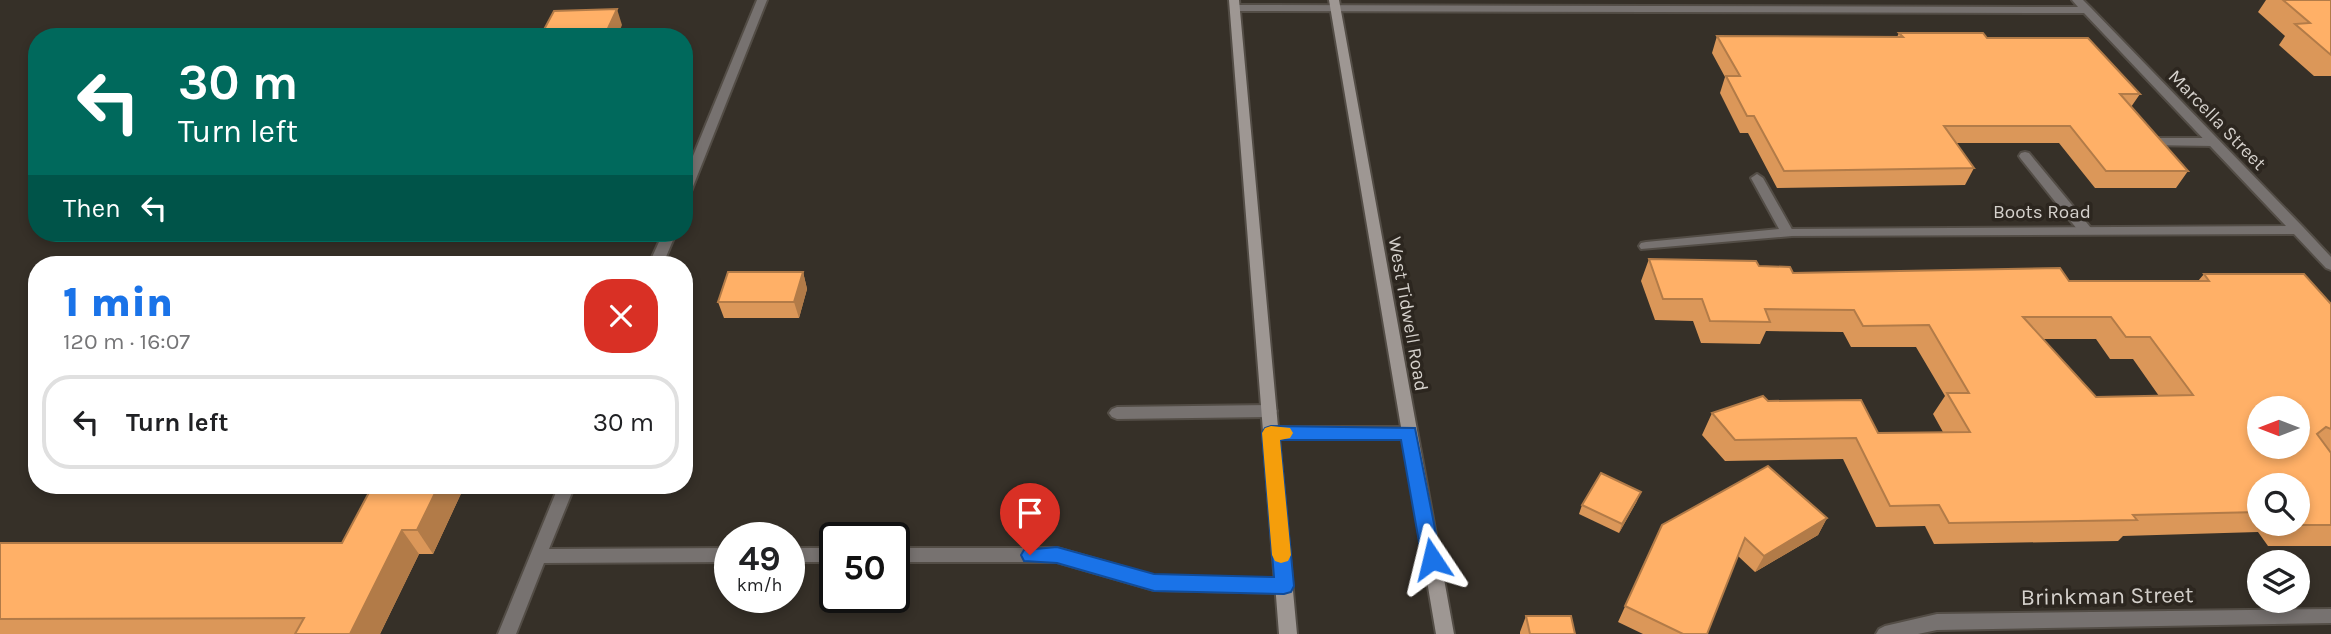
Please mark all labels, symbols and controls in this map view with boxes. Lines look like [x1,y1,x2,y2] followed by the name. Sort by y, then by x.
[178,54,298,111] text: 30 m
[63,56,154,147] icon: left
[2164,65,2270,175] street label: Marcella Street
[178,113,298,150] text: Turn left
[135,189,173,227] icon: left
[63,193,121,224] text: Then
[1993,201,2091,223] street label: Boots Road
[1384,235,1432,393] street label: West Tidwell Road
[63,277,173,327] text: 1 min
[584,279,658,353] button: close
[63,328,190,355] text: 120 m · 16:07
[2247,396,2310,458] north arrow
[2247,396,2310,613] map controls
[67,403,105,441] icon: left
[126,407,228,438] text: Turn left
[593,407,654,438] text: 30 m
[2247,473,2310,536] button: search
[1000,483,1060,555] pin
[1011,494,1049,532] icon: arrive
[819,522,910,613] speed limit sign: 50
[1395,522,1469,596] position arrow
[738,538,781,579] text: 49
[2247,550,2310,613] button: layers
[737,574,782,596] text: km/h
[2020,581,2194,611] street label: Brinkman Street

